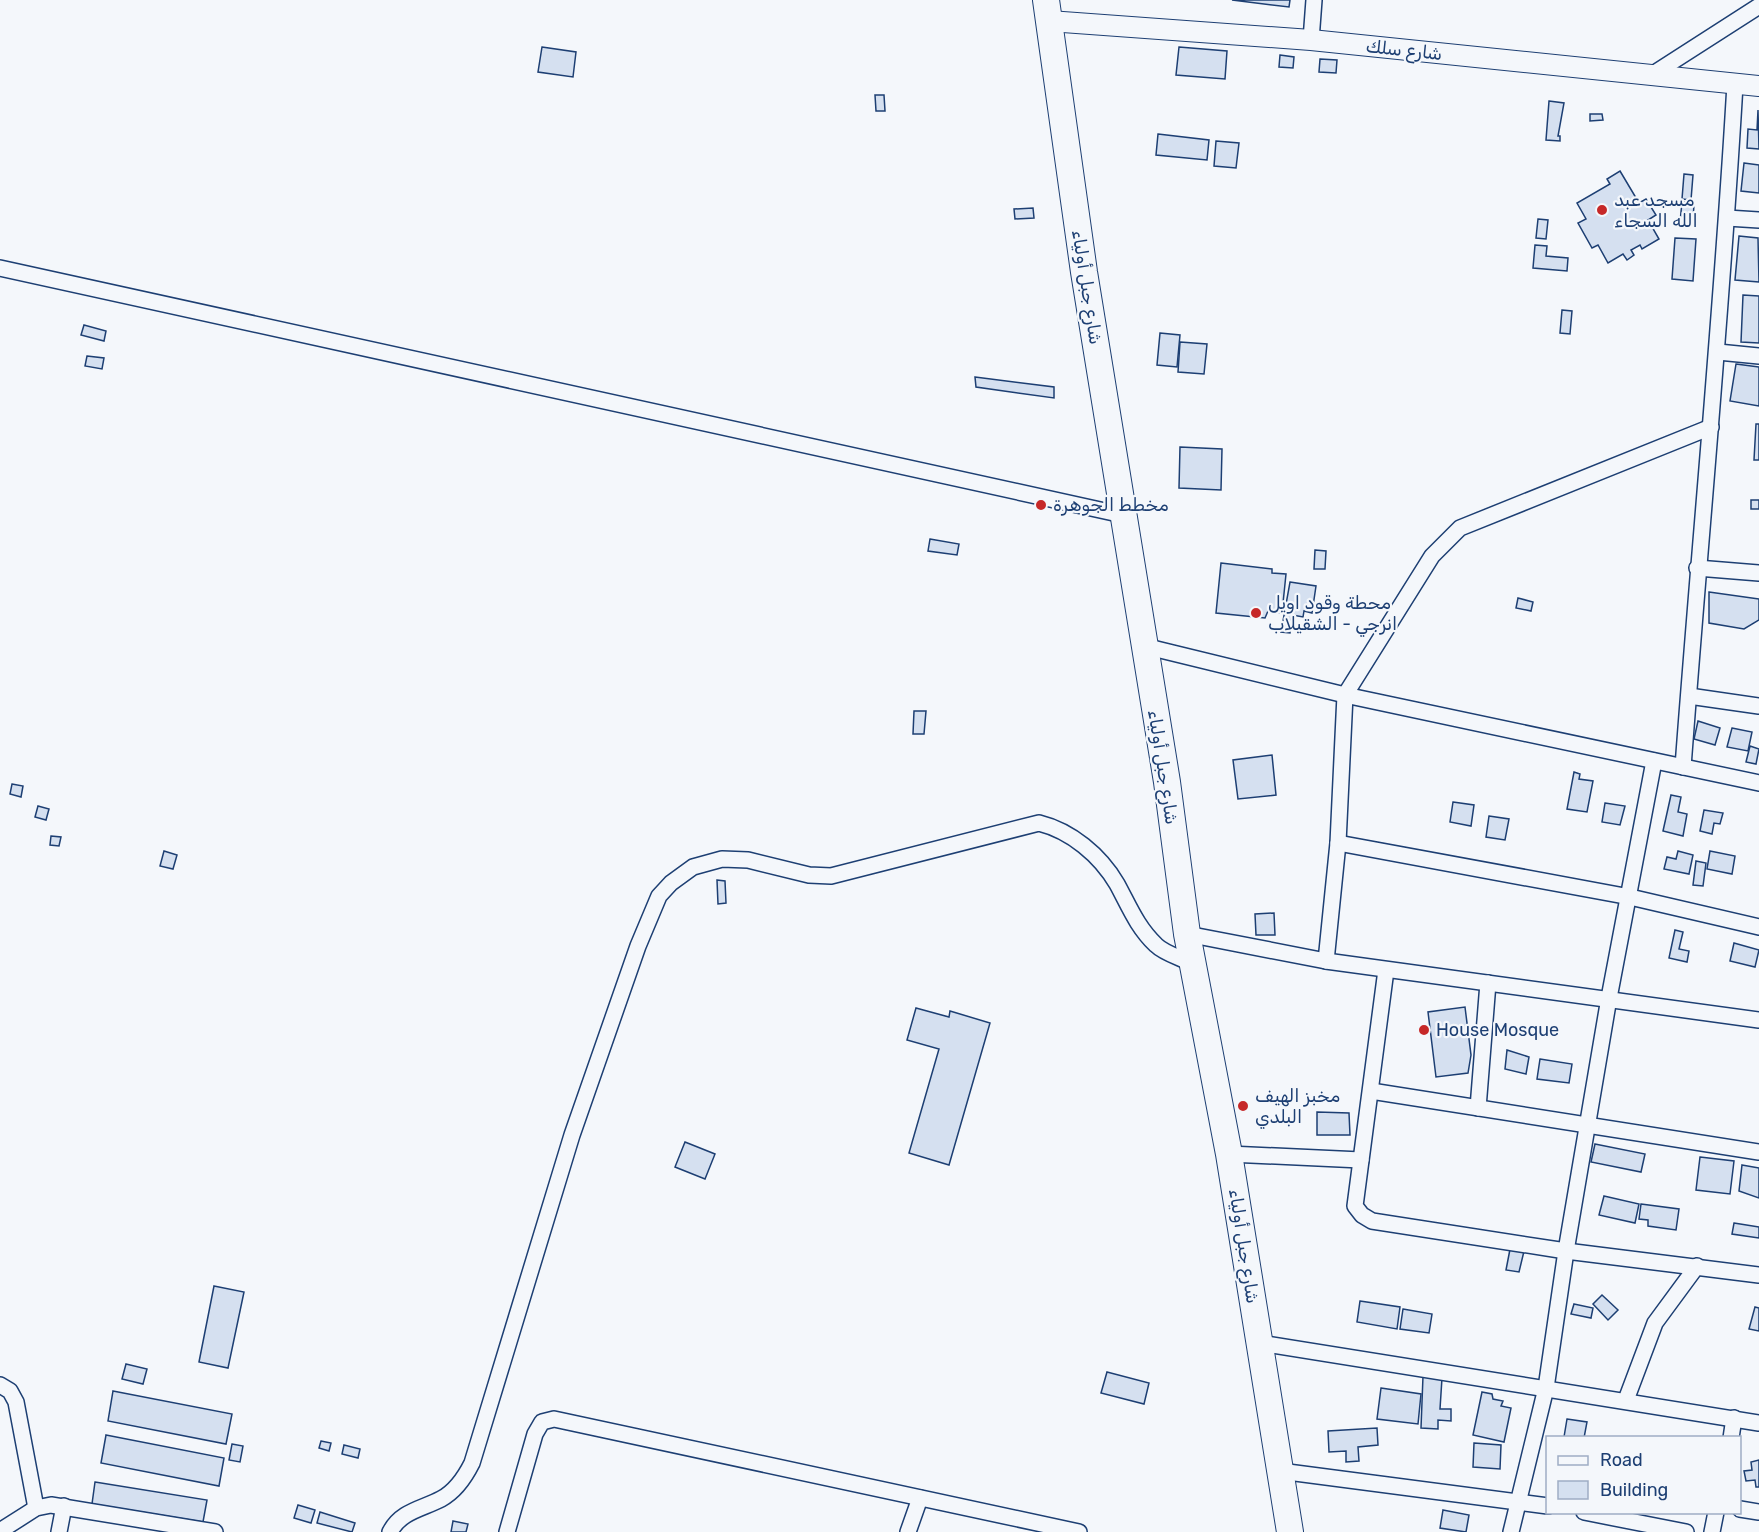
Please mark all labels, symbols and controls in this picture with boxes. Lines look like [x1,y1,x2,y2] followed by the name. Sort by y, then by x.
[1365,35,1443,66] street label: شارع سلك
[1614,189,1698,232] place label: مسجد عبد الله السجاء
[1595,203,1609,217] marker: مسجد عبد الله السجاء
[1066,228,1107,346] street label: شارع جبل أولياء
[1053,494,1169,516] place label: مخطط الجوهرة
[1034,498,1048,512] marker: مخطط الجوهرة
[1268,592,1397,637] place label: محطة وقود اويل انرجي - الشقيلاب
[1249,606,1263,620] marker: محطة وقود اويل انرجي - الشقيلاب
[1142,708,1183,826] street label: شارع جبل أولياء
[1436,1019,1559,1041] place label: House Mosque
[1417,1023,1431,1037] marker: House Mosque
[1255,1085,1340,1129] place label: مخبز الهيف البلدي
[1236,1099,1250,1113] marker: مخبز الهيف البلدي
[1223,1187,1264,1305] street label: شارع جبل أولياء
[1546,1436,1741,1514] legend
[1600,1449,1643,1471] text: Road
[1600,1479,1668,1501] text: Building

